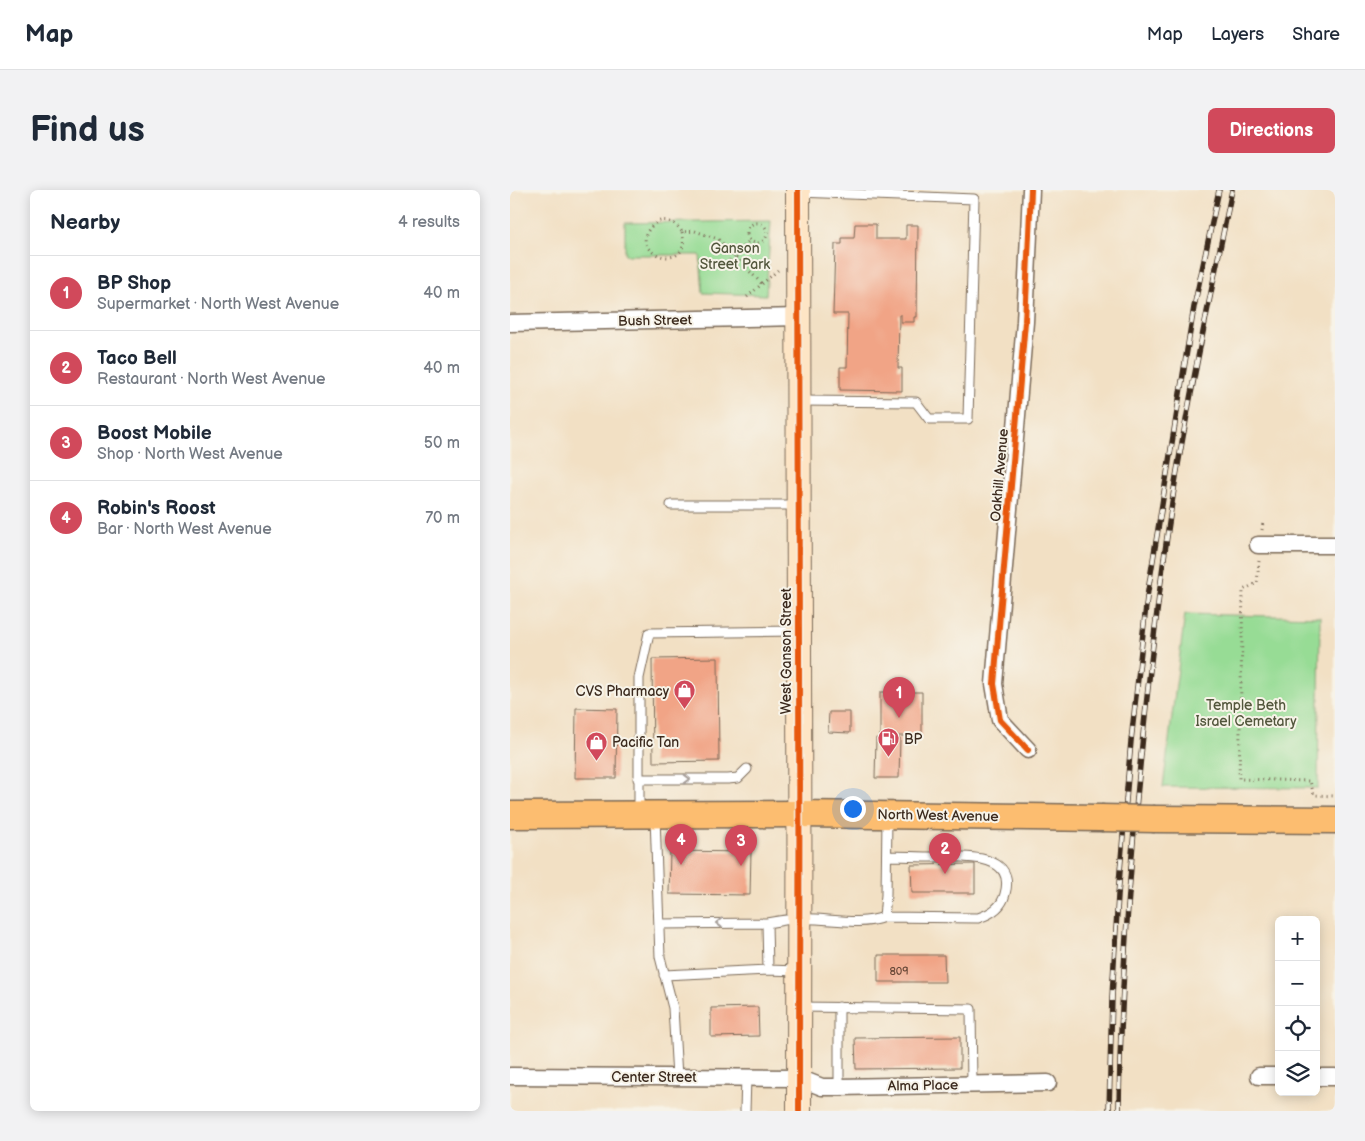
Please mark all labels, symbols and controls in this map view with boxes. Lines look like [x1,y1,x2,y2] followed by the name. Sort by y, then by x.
[25,20,73,49] text: Map
[1147,24,1183,45] text: Map
[1211,24,1264,45] text: Layers
[1292,24,1340,45] text: Share
[1208,108,1335,153] button: Directions
[30,109,145,152] text: Find us
[50,210,120,235] text: Nearby
[398,213,460,232] text: 4 results
[700,240,770,273] park label: Ganson Street Park
[97,272,171,295] text: BP Shop
[63,284,69,303] text: 1
[423,284,460,303] text: 40 m
[97,295,339,314] text: Supermarket · North West Avenue
[618,311,693,330] street label: Bush Street
[97,347,177,370] text: Taco Bell
[61,359,71,378] text: 2
[423,359,460,378] text: 40 m
[97,370,326,389] text: Restaurant · North West Avenue
[97,422,212,445] text: Boost Mobile
[987,428,1012,522] street label: Oakhill Avenue
[61,434,71,453] text: 3
[424,434,460,453] text: 50 m
[97,445,283,464] text: Shop · North West Avenue
[97,497,216,520] text: Robin's Roost
[61,509,71,528] text: 4
[425,509,460,528] text: 70 m
[97,520,272,539] text: Bar · North West Avenue
[778,587,795,714] street label: West Ganson Street
[883,677,915,718] pin: 1
[673,679,697,710] shop icon: CVS Pharmacy
[575,683,670,700] place label: CVS Pharmacy
[1195,697,1297,730] park label: Temple Beth Israel Cemetary
[876,727,900,758] fuel station icon: BP
[584,730,608,761] shop icon: Pacific Tan
[904,731,923,748] place label: BP
[612,734,679,751] place label: Pacific Tan
[684,774,691,784] one-way arrow
[840,796,866,822] your location
[877,806,999,825] street label: North West Avenue
[665,824,697,865] pin: 4
[725,825,757,866] pin: 3
[929,833,961,874] pin: 2
[1275,916,1320,1096] map controls
[1275,916,1320,961] button: +
[714,918,722,928] one-way arrow
[1275,961,1320,1006] button: −
[889,965,909,978] house number: 809
[1275,1006,1320,1051] button: locate
[1275,1051,1320,1096] button: layers
[611,1069,697,1086] street label: Center Street
[888,1076,958,1095] street label: Alma Place

